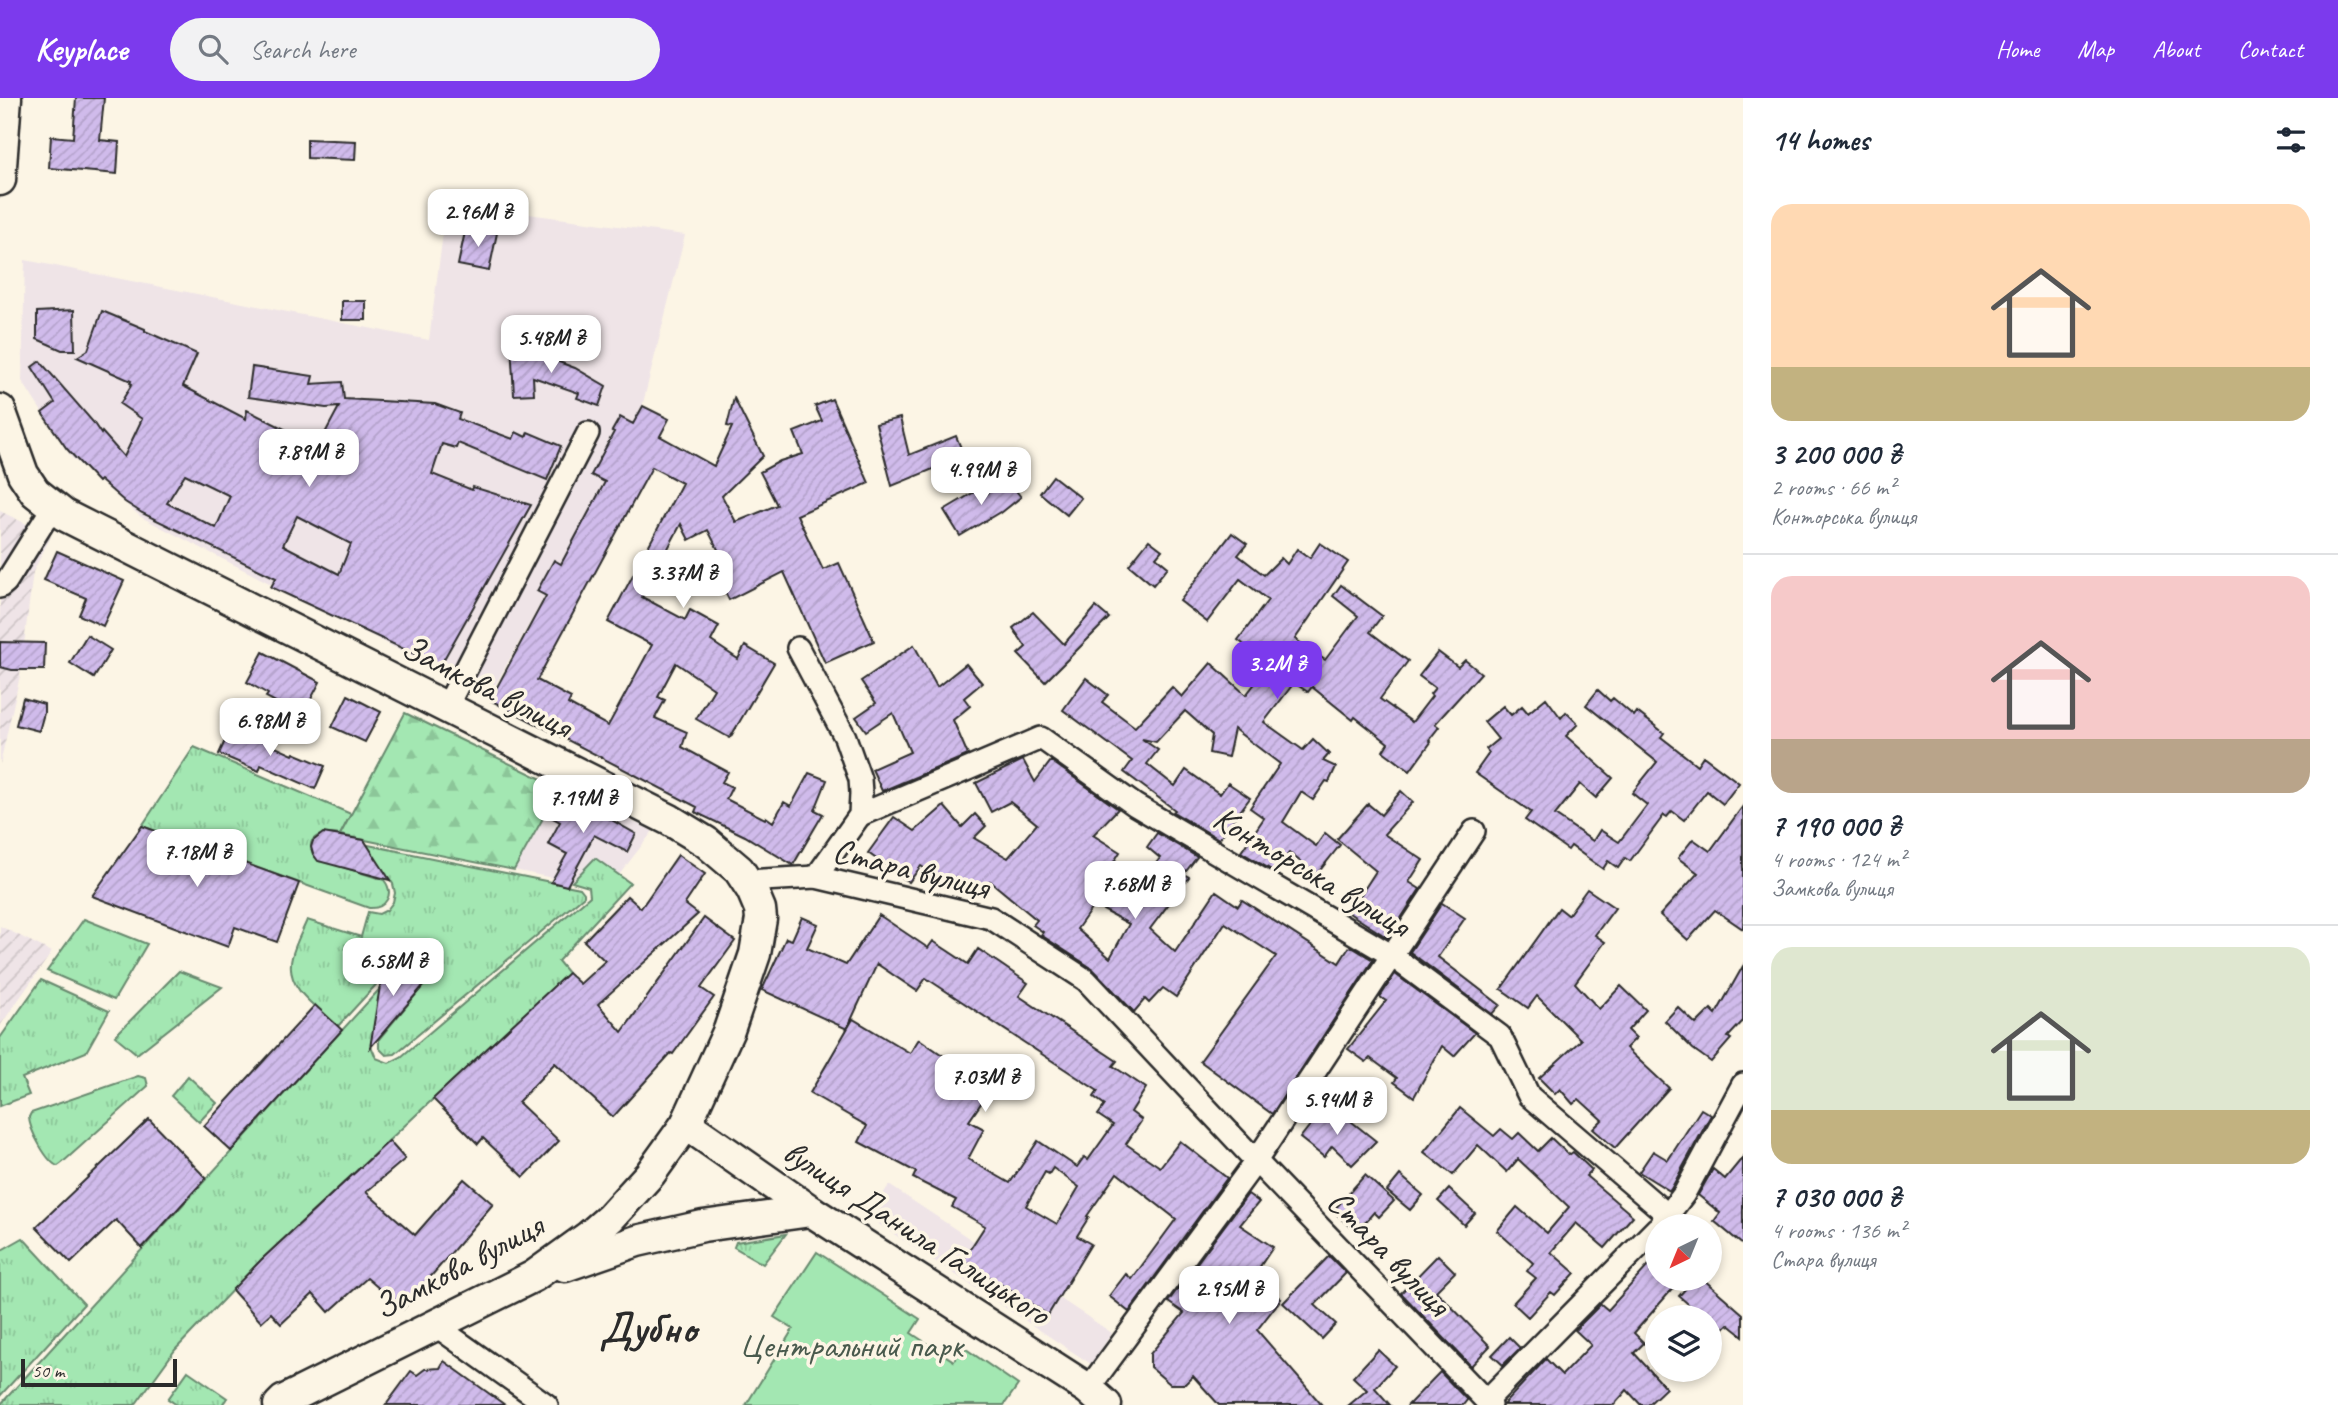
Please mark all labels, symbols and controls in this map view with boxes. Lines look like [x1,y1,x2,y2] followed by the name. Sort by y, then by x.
[170,18,660,81] search box
[35,28,128,70] text: Keyplace
[194,30,232,68] icon: search
[250,33,356,66] text: Search here
[1996,34,2039,64] text: Home
[2077,34,2114,64] text: Map
[2152,34,2200,64] text: About
[2238,34,2303,64] text: Contact
[1771,121,1869,159] text: 14 homes
[2272,121,2310,159] icon: filters
[413,190,543,249] pin: 2.96M ₴
[444,197,512,226] text: 2.96M ₴
[1978,250,2104,376] icon: home
[486,316,616,375] pin: 5.48M ₴
[517,323,585,352] text: 5.48M ₴
[244,430,374,489] pin: 7.89M ₴
[1771,435,1901,473] text: 3 200 000 ₴
[275,437,343,466] text: 7.89M ₴
[916,448,1046,507] pin: 4.99M ₴
[947,455,1015,484] text: 4.99M ₴
[1771,473,1895,502] text: 2 rooms · 66 m²
[1771,502,1916,531] text: Конторська вулиця
[618,550,748,610] pin: 3.37M ₴
[649,558,717,587] text: 3.37M ₴
[1978,622,2104,748] icon: home
[394,624,582,750] street label: Замкова вулиця
[1220,642,1334,701] pin: 3.2M ₴
[1248,649,1306,678] text: 3.2M ₴
[205,698,335,758] pin: 6.98M ₴
[236,706,304,735] text: 6.98M ₴
[518,776,648,835] pin: 7.19M ₴
[549,783,617,812] text: 7.19M ₴
[1205,795,1421,949] street label: Конторська вулиця
[1771,807,1901,845] text: 7 190 000 ₴
[828,827,995,910] street label: Стара вулиця
[132,830,262,889] pin: 7.18M ₴
[163,837,231,866] text: 7.18M ₴
[1771,845,1906,874] text: 4 rooms · 124 m²
[1070,862,1200,921] pin: 7.68M ₴
[1101,869,1169,898] text: 7.68M ₴
[1771,874,1893,903] text: Замкова вулиця
[328,939,458,998] pin: 6.58M ₴
[359,946,427,975] text: 6.58M ₴
[1978,993,2104,1119] icon: home
[920,1054,1050,1114] pin: 7.03M ₴
[951,1062,1019,1091] text: 7.03M ₴
[1272,1077,1402,1137] pin: 5.94M ₴
[1303,1085,1371,1114] text: 5.94M ₴
[775,1129,1060,1336] street label: вулиця Данила Галицького
[1771,1178,1901,1216] text: 7 030 000 ₴
[1317,1180,1462,1327] street label: Стара вулиця
[366,1202,553,1330] street label: Замкова вулиця
[1645,1214,1722,1292] north arrow
[1645,1214,1722,1382] map controls
[1771,1216,1906,1245] text: 4 rooms · 136 m²
[1771,1245,1875,1274] text: Стара вулиця
[1164,1266,1294,1326] pin: 2.95M ₴
[1195,1274,1263,1303] text: 2.95M ₴
[599,1302,701,1355] district label: Дубно
[1645,1305,1722,1382] button: layers
[739,1323,965,1368] park label: Центральний парк
[21,1356,177,1388] scale bar
[32,1359,64,1383] text: 50 m

